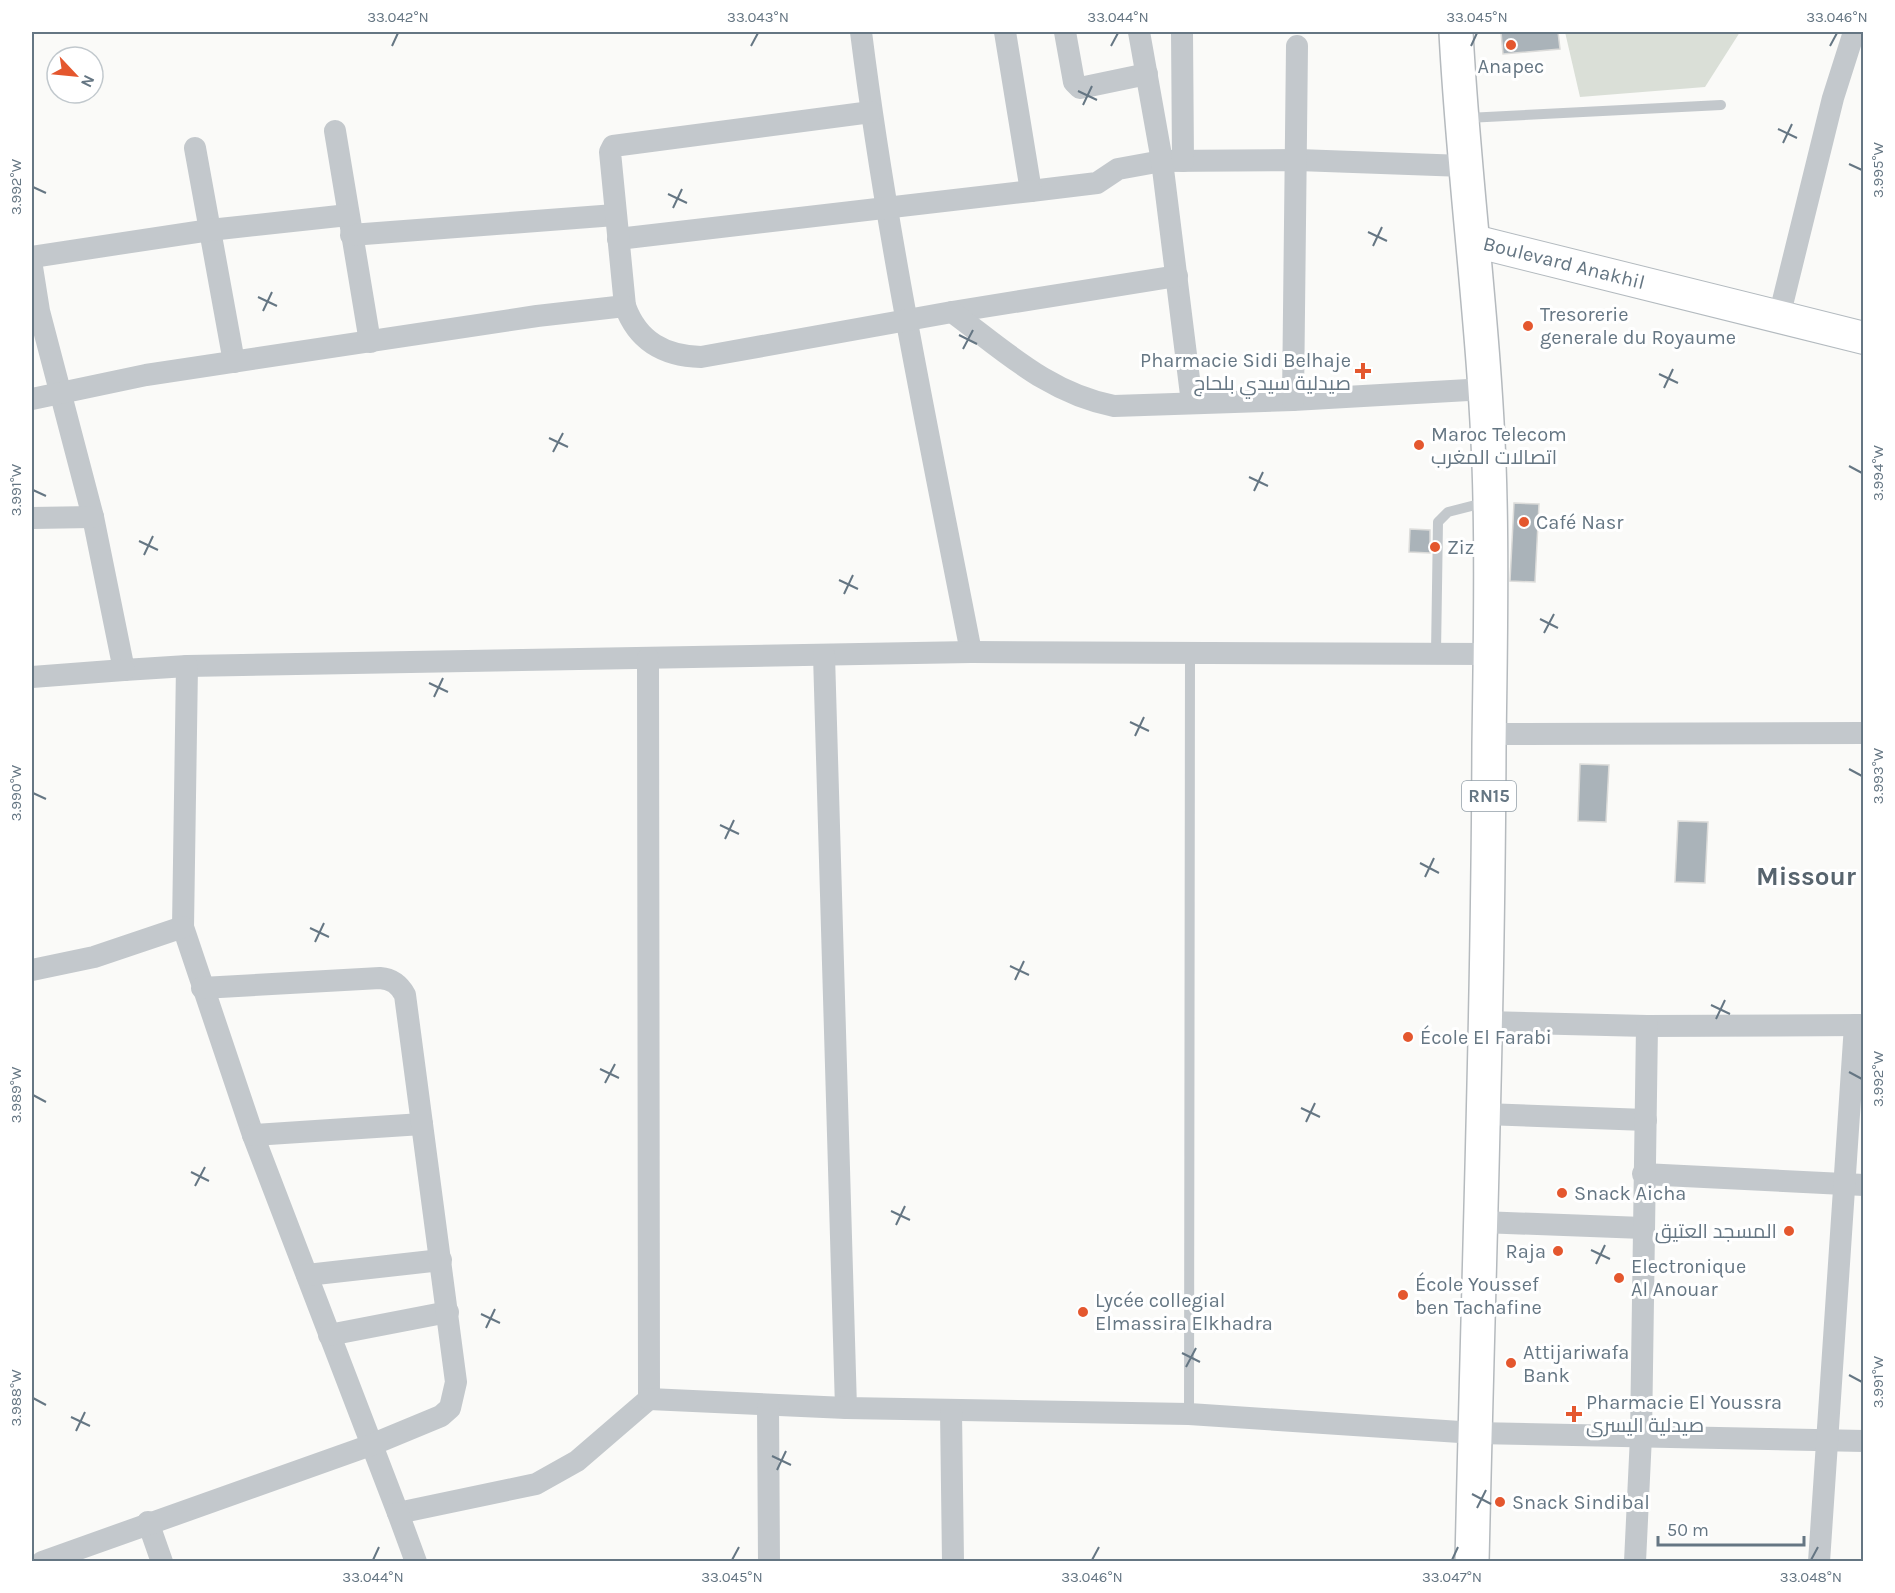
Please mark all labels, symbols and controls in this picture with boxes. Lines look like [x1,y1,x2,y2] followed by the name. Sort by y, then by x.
[367,8,429,26] text: 33.042°N
[727,8,789,26] text: 33.043°N
[1087,8,1149,26] text: 33.044°N
[1446,8,1508,26] text: 33.045°N
[1806,8,1868,26] text: 33.046°N
[1504,38,1518,52] marker: Anapec
[45,45,105,105] north arrow
[1478,55,1544,78] place label: Anapec
[77,72,99,91] text: N
[1869,141,1887,198] text: 3.995°W
[7,158,25,215] text: 3.992°W
[1481,232,1647,294] street label: Boulevard Anakhil
[1540,303,1736,349] place label: Tresorerie generale du Royaume
[1521,319,1535,333] marker: Tresorerie generale du Royaume
[1140,349,1351,399] place label: Pharmacie Sidi Belhaje صيدلية سيدي بلحاج
[1356,364,1370,378] marker: Pharmacie Sidi Belhaje صيدلية سيدي بلحاج
[1431,423,1567,469] place label: Maroc Telecom اتصالات المغرب
[1412,438,1426,452] marker: Maroc Telecom اتصالات المغرب
[1869,445,1887,501] text: 3.994°W
[7,463,25,516] text: 3.991°W
[1536,511,1624,534] place label: Café Nasr
[1517,515,1531,529] marker: Café Nasr
[1447,536,1474,559] place label: Ziz
[1428,540,1442,554] marker: Ziz
[1869,747,1887,804] text: 3.993°W
[7,764,25,821] text: 3.990°W
[1462,781,1516,811] road number: RN15
[1756,861,1857,892] district label: Missour
[1420,1025,1552,1049] place label: École El Farabi
[1401,1030,1415,1044] marker: École El Farabi
[1869,1050,1887,1107] text: 3.992°W
[7,1066,25,1123] text: 3.989°W
[1574,1182,1686,1205] place label: Snack Aicha
[1555,1186,1569,1200] marker: Snack Aicha
[1655,1220,1777,1244] place label: المسجد العتيق
[1782,1224,1796,1238] marker: المسجد العتيق
[1505,1240,1546,1263] place label: Raja
[1551,1244,1565,1258] marker: Raja
[1631,1255,1746,1301] place label: Electronique Al Anouar
[1612,1271,1626,1285] marker: Electronique Al Anouar
[1415,1272,1542,1319] place label: École Youssef ben Tachafine
[1396,1288,1410,1302] marker: École Youssef ben Tachafine
[1095,1289,1273,1335] place label: Lycée collegial Elmassira Elkhadra
[1076,1305,1090,1319] marker: Lycée collegial Elmassira Elkhadra
[1523,1341,1629,1387] place label: Attijariwafa Bank
[1869,1355,1887,1408] text: 3.991°W
[1504,1356,1518,1370] marker: Attijariwafa Bank
[7,1369,25,1427] text: 3.988°W
[1586,1391,1782,1438] place label: Pharmacie El Youssra صيدلية اليسرى
[1567,1407,1581,1421] marker: Pharmacie El Youssra صيدلية اليسرى
[1512,1491,1650,1514] place label: Snack Sindibal
[1493,1495,1507,1509] marker: Snack Sindibal
[1658,1509,1804,1547] scale bar
[1667,1519,1709,1541] text: 50 m
[342,1568,404,1586] text: 33.044°N
[701,1568,763,1586] text: 33.045°N
[1061,1568,1123,1586] text: 33.046°N
[1422,1568,1482,1586] text: 33.047°N
[1780,1568,1842,1586] text: 33.048°N

